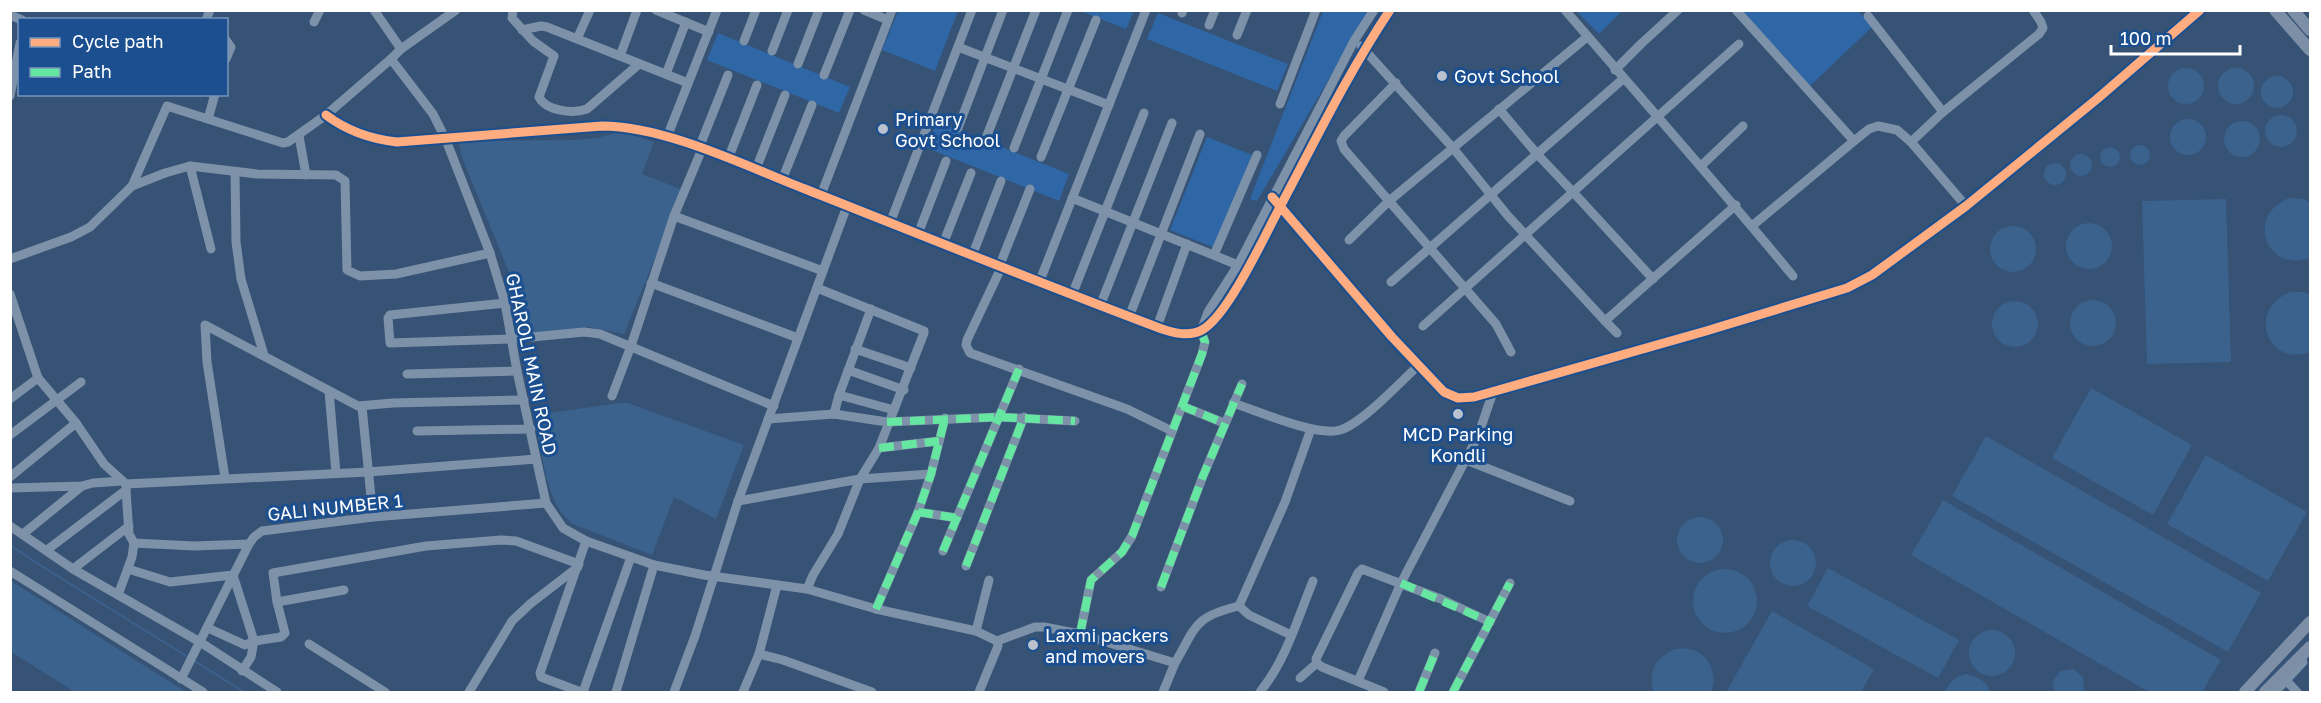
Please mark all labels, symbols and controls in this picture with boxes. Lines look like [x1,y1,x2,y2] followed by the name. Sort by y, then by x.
[18,18,228,96] legend
[2111,18,2240,56] scale bar
[2120,27,2171,49] text: 100 m
[72,30,164,52] text: Cycle path
[72,60,112,82] text: Path
[1454,65,1559,87] place label: Govt School
[1435,69,1449,83] marker: Govt School
[895,108,1000,151] place label: Primary Govt School
[876,122,890,136] marker: Primary Govt School
[502,271,562,457] street label: GHAROLI MAIN ROAD
[1451,407,1465,421] marker: MCD Parking Kondli
[1403,423,1513,466] place label: MCD Parking Kondli
[266,489,404,525] street label: GALI NUMBER 1
[1045,624,1169,667] place label: Laxmi packers and movers
[1026,638,1040,652] marker: Laxmi packers and movers

